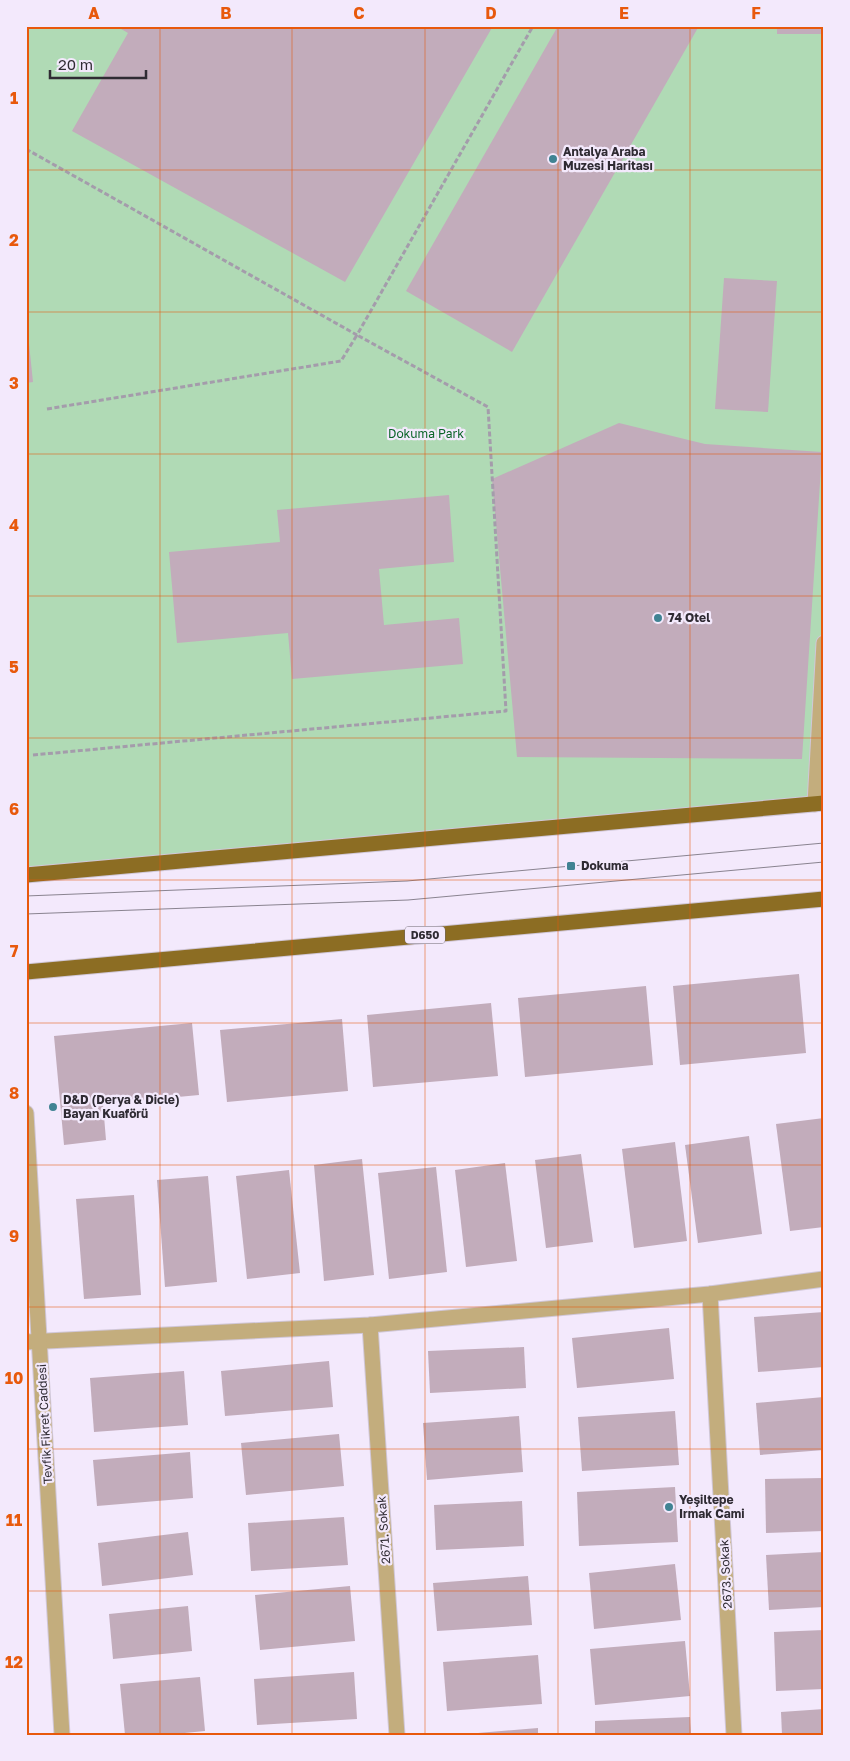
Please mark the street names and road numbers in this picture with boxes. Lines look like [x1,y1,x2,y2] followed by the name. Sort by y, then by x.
[405,926,445,944] road number: D650
[34,1364,55,1484] street label: Tevfik Fikret Caddesi
[374,1495,393,1565] street label: 2671. Sokak
[716,1539,735,1609] street label: 2673. Sokak

